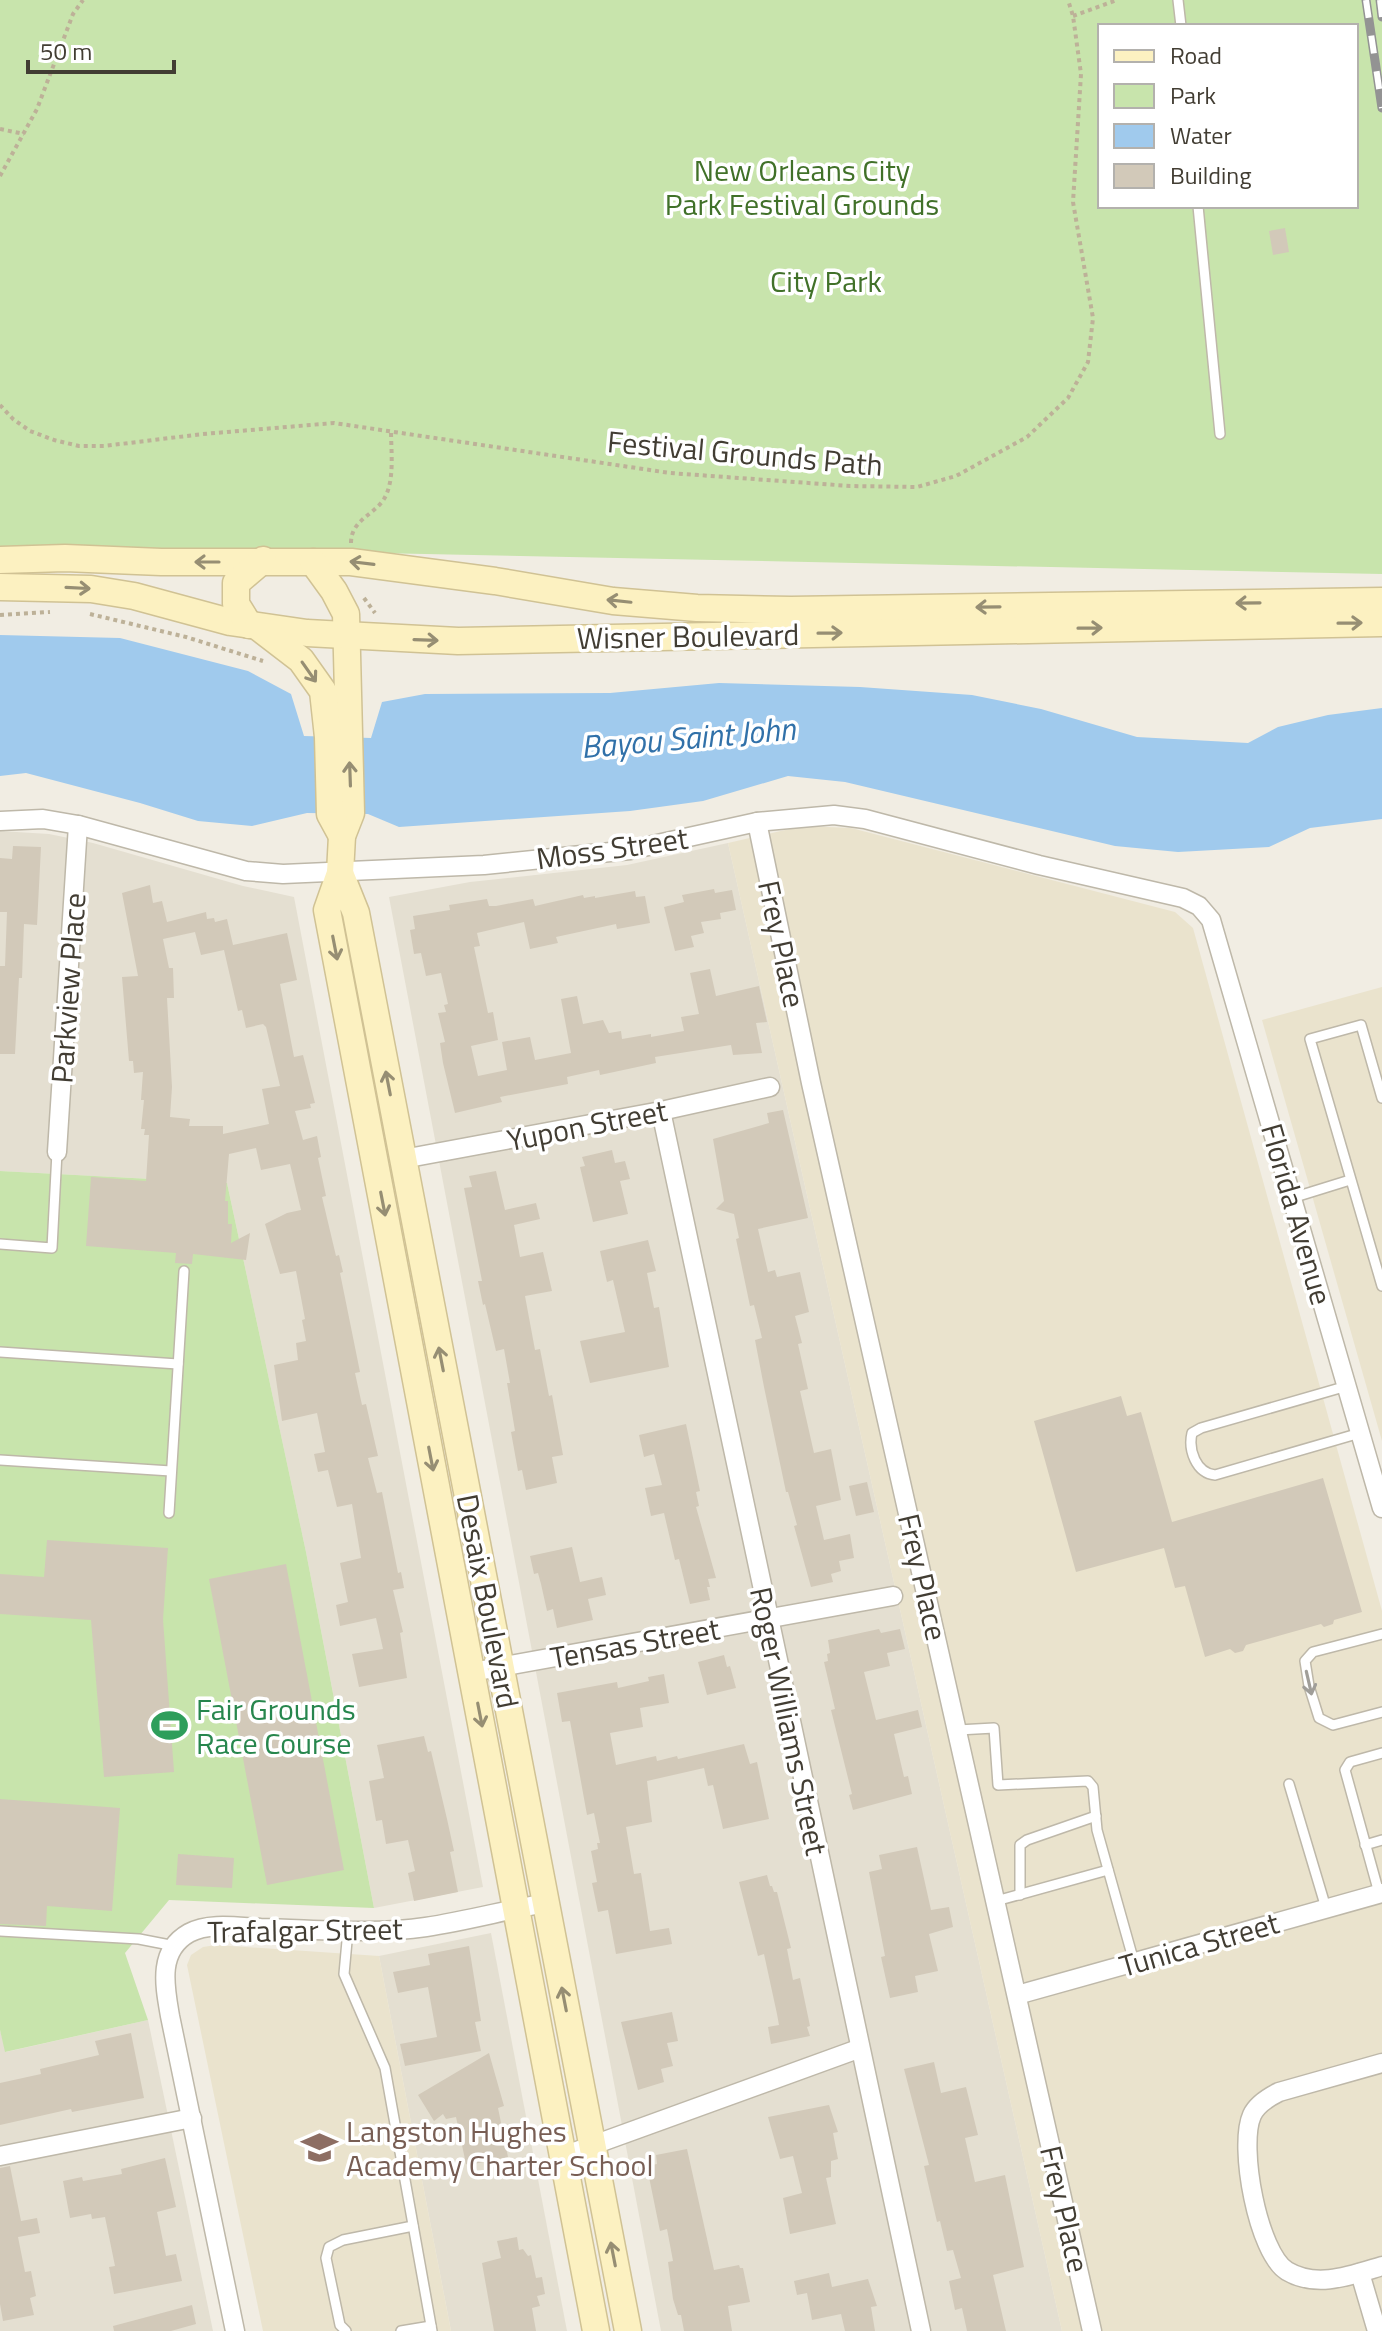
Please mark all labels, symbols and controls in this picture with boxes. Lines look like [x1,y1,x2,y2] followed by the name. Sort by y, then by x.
[28,24,174,74] scale bar
[1098,24,1358,208] legend
[40,33,92,69] text: 50 m
[1170,37,1222,73] text: Road
[1170,77,1216,113] text: Park
[1170,117,1232,153] text: Water
[665,147,939,227] park label: New Orleans City Park Festival Grounds
[1170,157,1252,193] text: Building
[770,258,882,304] park label: City Park
[605,418,885,488] street label: Festival Grounds Path
[194,554,221,570] one-way arrow
[349,556,376,571] one-way arrow
[64,581,91,596] one-way arrow
[606,594,633,609] one-way arrow
[1235,595,1262,611] one-way arrow
[975,599,1002,615] one-way arrow
[576,611,800,661] street label: Wisner Boulevard
[1336,616,1363,631] one-way arrow
[1076,621,1103,636] one-way arrow
[816,625,843,641] one-way arrow
[412,633,439,648] one-way arrow
[301,660,317,682] one-way arrow
[579,704,798,770] water label: Bayou Saint John
[343,761,358,788] one-way arrow
[533,815,691,881] street label: Moss Street
[746,876,818,1012] street label: Frey Place
[38,891,98,1085] street label: Parkview Place
[328,935,343,961] one-way arrow
[380,1070,395,1096] one-way arrow
[503,1087,671,1163] street label: Yupon Street
[1249,1118,1345,1310] street label: Florida Avenue
[376,1191,391,1216] one-way arrow
[433,1346,448,1372] one-way arrow
[424,1446,439,1472] one-way arrow
[445,1490,531,1712] street label: Desaix Boulevard
[886,1509,960,1645] street label: Frey Place
[738,1583,840,1860] street label: Roger Williams Street
[547,1605,724,1681] street label: Tensas Street
[1302,1669,1317,1695] one-way arrow
[196,1686,356,1766] place label: Fair Grounds Race Course
[473,1702,488,1727] one-way arrow
[151,1707,189,1745] sports icon: Fair Grounds Race Course
[1114,1899,1285,1989] street label: Tunica Street
[207,1905,403,1955] street label: Trafalgar Street
[556,1987,571,2012] one-way arrow
[346,2108,653,2188] place label: Langston Hughes Academy Charter School
[301,2129,339,2167] school or university icon: Langston Hughes Academy Charter School
[1028,2141,1102,2277] street label: Frey Place
[604,2242,619,2268] one-way arrow

